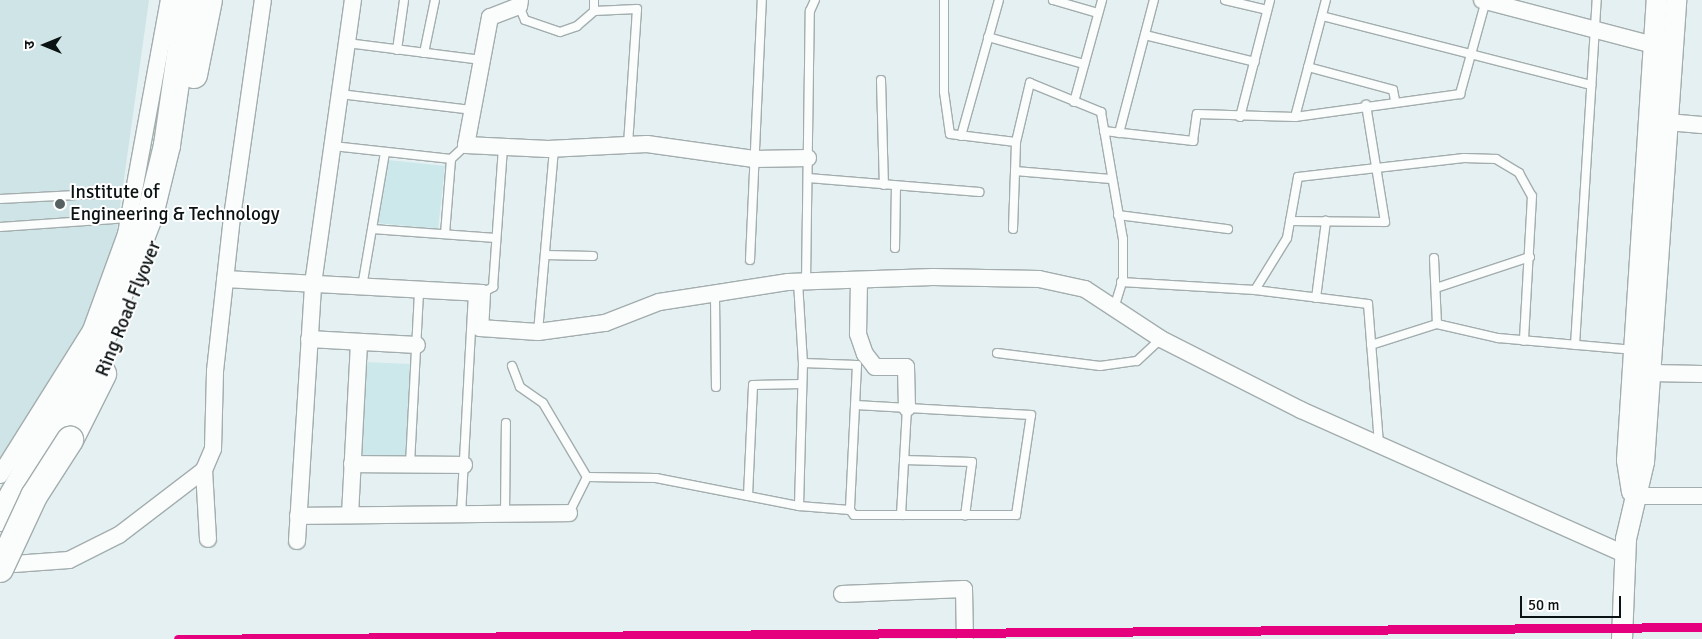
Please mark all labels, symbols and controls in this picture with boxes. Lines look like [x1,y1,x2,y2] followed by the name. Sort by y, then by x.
[20,20,70,70] north arrow
[21,41,38,49] text: उ
[70,182,280,226] place label: Institute of Engineering & Technology
[54,198,66,210] marker: Institute of Engineering & Technology
[91,238,167,380] street label: Ring Road Flyover
[1522,586,1623,618] scale bar
[1528,596,1559,614] text: 50 m

